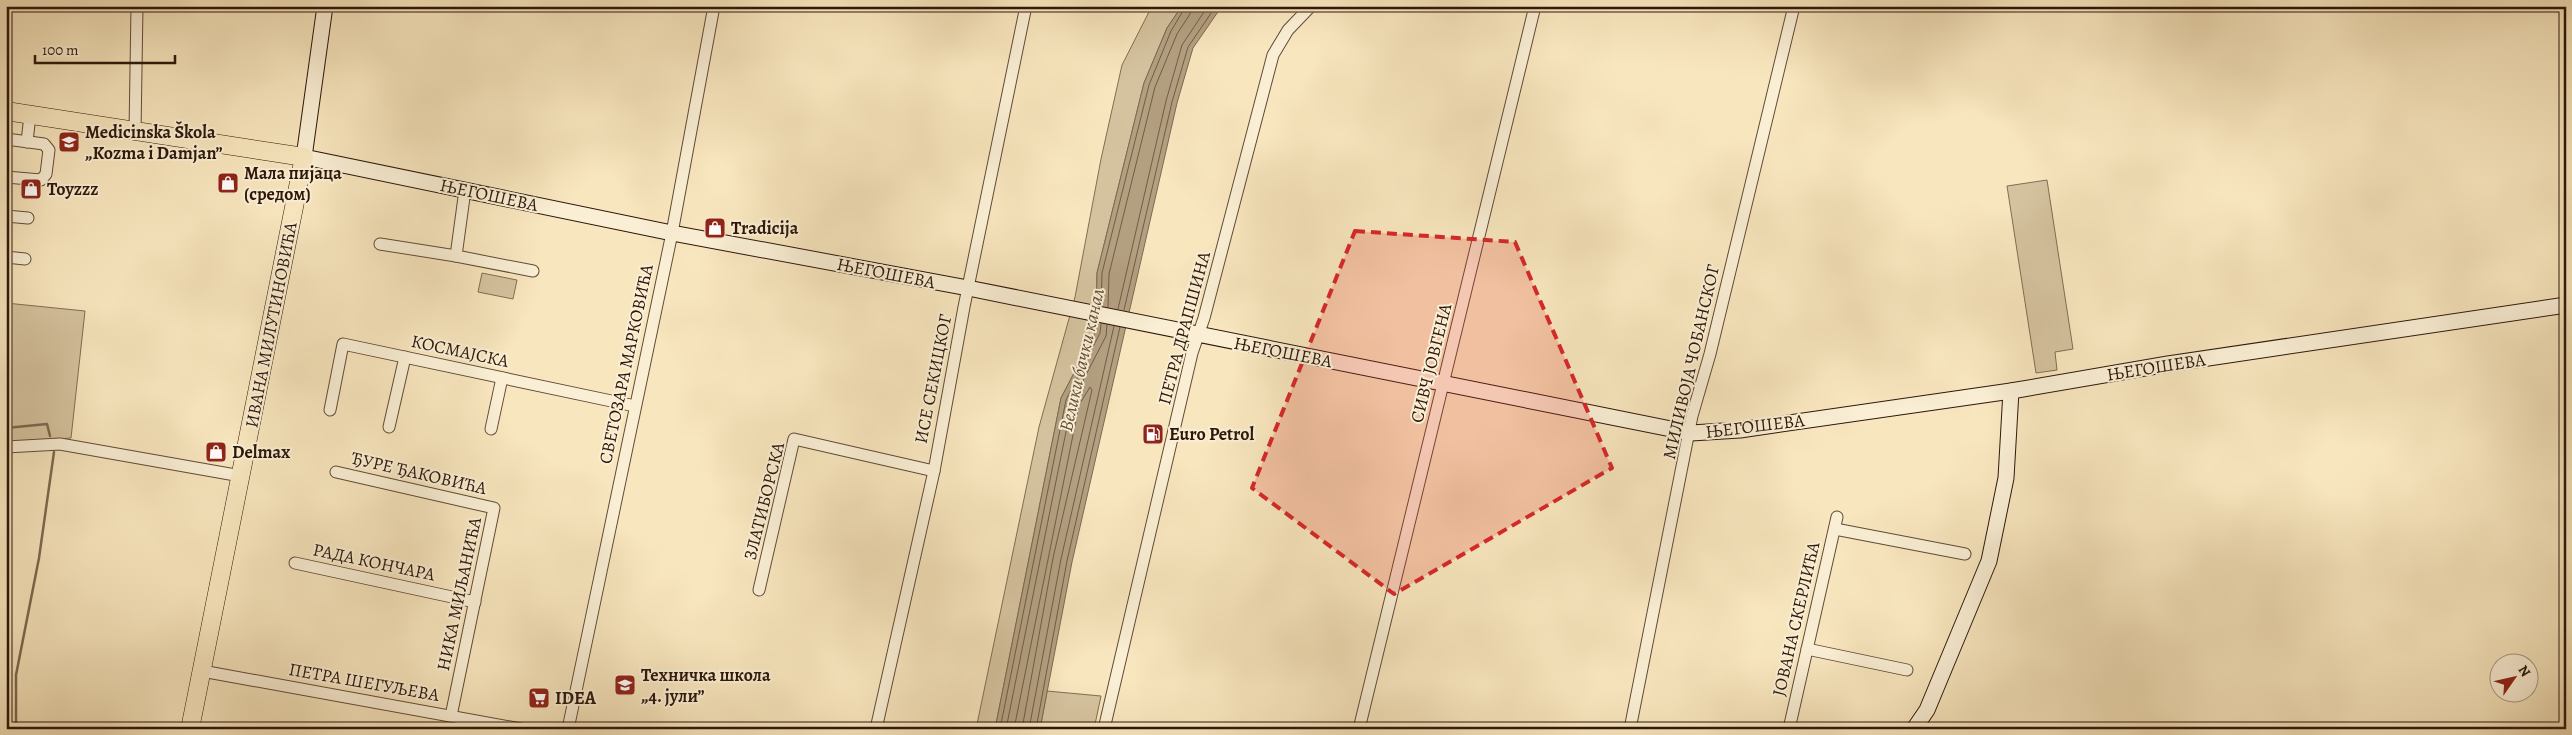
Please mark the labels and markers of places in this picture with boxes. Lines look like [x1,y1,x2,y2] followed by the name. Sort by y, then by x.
[85,120,223,165] place label: Medicinska Škola „Kozma i Damjan”
[57,130,81,154] school or university icon: Medicinska Škola „Kozma i Damjan”
[244,161,342,206] place label: Мала пијаца (средом)
[216,171,240,195] shop icon: Мала пијаца (средом)
[19,177,43,201] shop icon: Toyzzz
[47,177,99,201] place label: Toyzzz
[703,216,727,240] shop icon: Tradicija
[731,216,799,240] place label: Tradicija
[1141,422,1165,446] fuel station icon: Euro Petrol
[1169,422,1254,446] place label: Euro Petrol
[204,440,228,464] shop icon: Delmax
[232,440,290,464] place label: Delmax
[641,663,771,708] place label: Техничка школа „4. јули”
[613,673,637,697] school or university icon: Техничка школа „4. јули”
[527,686,551,710] supermarket icon: IDEA
[555,686,597,710] place label: IDEA

